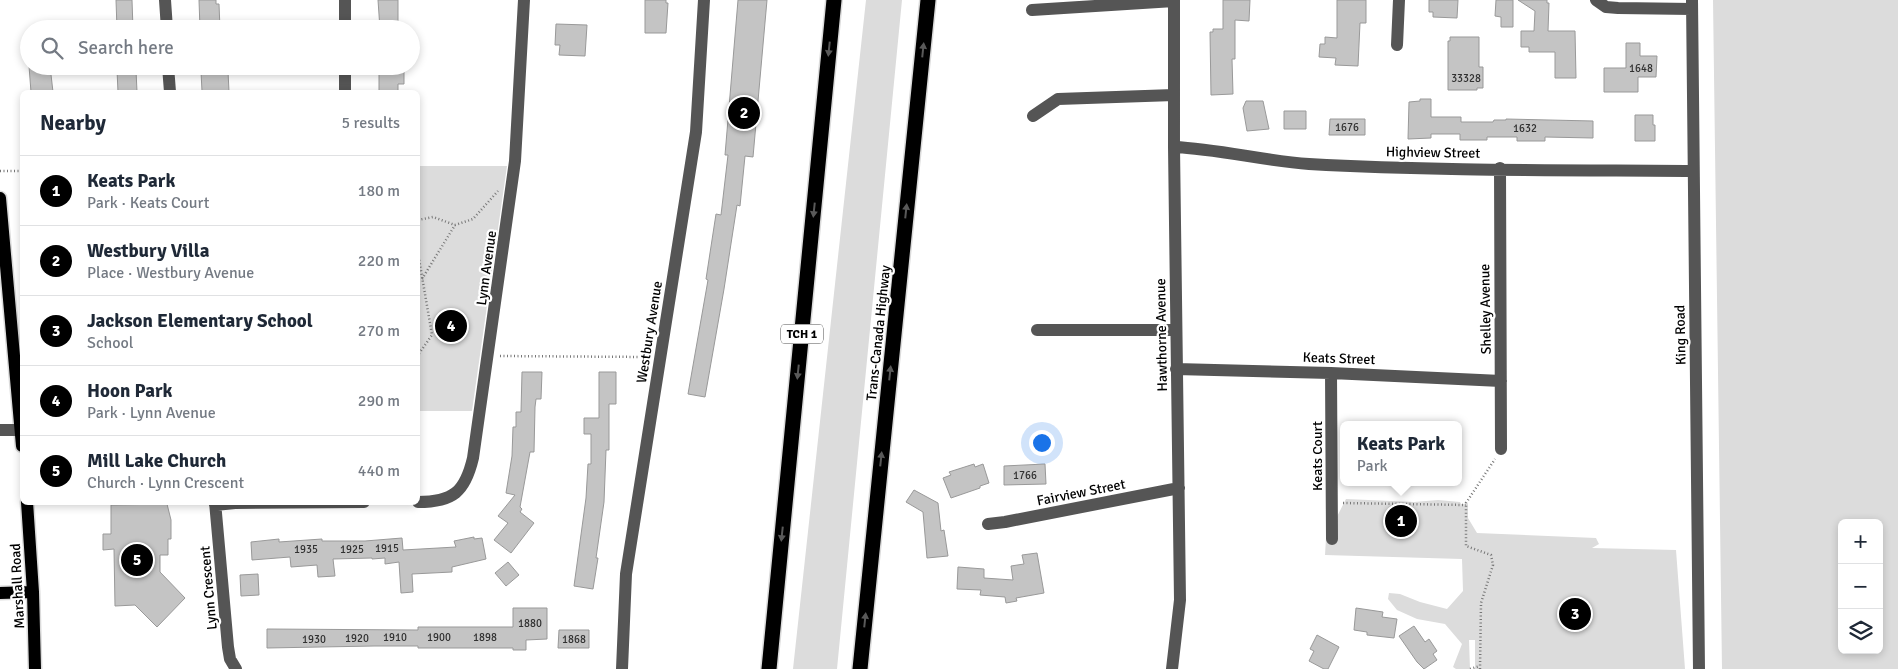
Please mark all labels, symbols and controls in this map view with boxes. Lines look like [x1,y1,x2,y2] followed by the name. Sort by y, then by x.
[20,20,420,75] search box
[38,34,66,62] icon: search
[78,36,174,60] text: Search here
[825,41,833,57] one-way arrow
[919,41,927,57] one-way arrow
[1629,62,1653,75] house number: 1648
[1451,72,1481,85] house number: 33328
[728,94,760,132] pin: 2
[40,110,106,136] text: Nearby
[341,113,400,133] text: 5 results
[1335,121,1359,134] house number: 1676
[1513,122,1537,135] house number: 1632
[1386,143,1481,162] street label: Highview Street
[87,169,175,193] text: Keats Park
[52,181,60,201] text: 1
[358,181,400,201] text: 180 m
[87,193,209,213] text: Park · Keats Court
[809,203,817,219] one-way arrow
[902,203,910,219] one-way arrow
[473,230,500,307] street label: Lynn Avenue
[87,239,210,263] text: Westbury Villa
[52,251,60,271] text: 2
[358,251,400,271] text: 220 m
[87,263,254,283] text: Place · Westbury Avenue
[863,264,894,402] street label: Trans-Canada Highway
[1476,264,1495,354] street label: Shelley Avenue
[1152,278,1171,392] street label: Hawthorne Avenue
[633,280,666,384] street label: Westbury Avenue
[1671,305,1690,365] street label: King Road
[435,307,467,345] pin: 4
[87,309,313,333] text: Jackson Elementary School
[52,321,60,341] text: 3
[358,321,400,341] text: 270 m
[781,324,823,344] road number: TCH 1
[87,333,133,353] text: School
[1302,349,1376,368] street label: Keats Street
[794,364,802,380] one-way arrow
[886,365,894,381] one-way arrow
[87,379,172,403] text: Hoon Park
[52,391,60,411] text: 4
[358,391,400,411] text: 290 m
[87,403,216,423] text: Park · Lynn Avenue
[1309,421,1326,491] street label: Keats Court
[1340,421,1462,486] popup
[1029,430,1055,456] your location
[1357,432,1445,456] text: Keats Park
[87,449,226,473] text: Mill Lake Church
[877,451,885,467] one-way arrow
[1357,456,1388,476] text: Park
[52,461,60,481] text: 5
[358,461,400,481] text: 440 m
[1013,469,1037,482] house number: 1766
[87,473,244,493] text: Church · Lynn Crescent
[1035,476,1127,509] street label: Fairview Street
[1385,502,1417,540] pin: 1
[1838,519,1883,654] map controls
[1838,519,1883,564] button: +
[778,526,786,542] one-way arrow
[121,541,153,579] pin: 5
[375,542,399,555] house number: 1915
[7,543,28,629] street label: Marshall Road
[294,543,318,556] house number: 1935
[340,543,364,556] house number: 1925
[196,545,221,631] street label: Lynn Crescent
[1838,564,1883,609] button: −
[1559,595,1591,633] pin: 3
[1838,609,1883,654] button: layers
[861,612,869,628] one-way arrow
[518,617,542,630] house number: 1880
[383,631,407,644] house number: 1910
[427,631,451,644] house number: 1900
[473,631,497,644] house number: 1898
[345,632,369,645] house number: 1920
[302,633,326,646] house number: 1930
[562,633,586,646] house number: 1868

